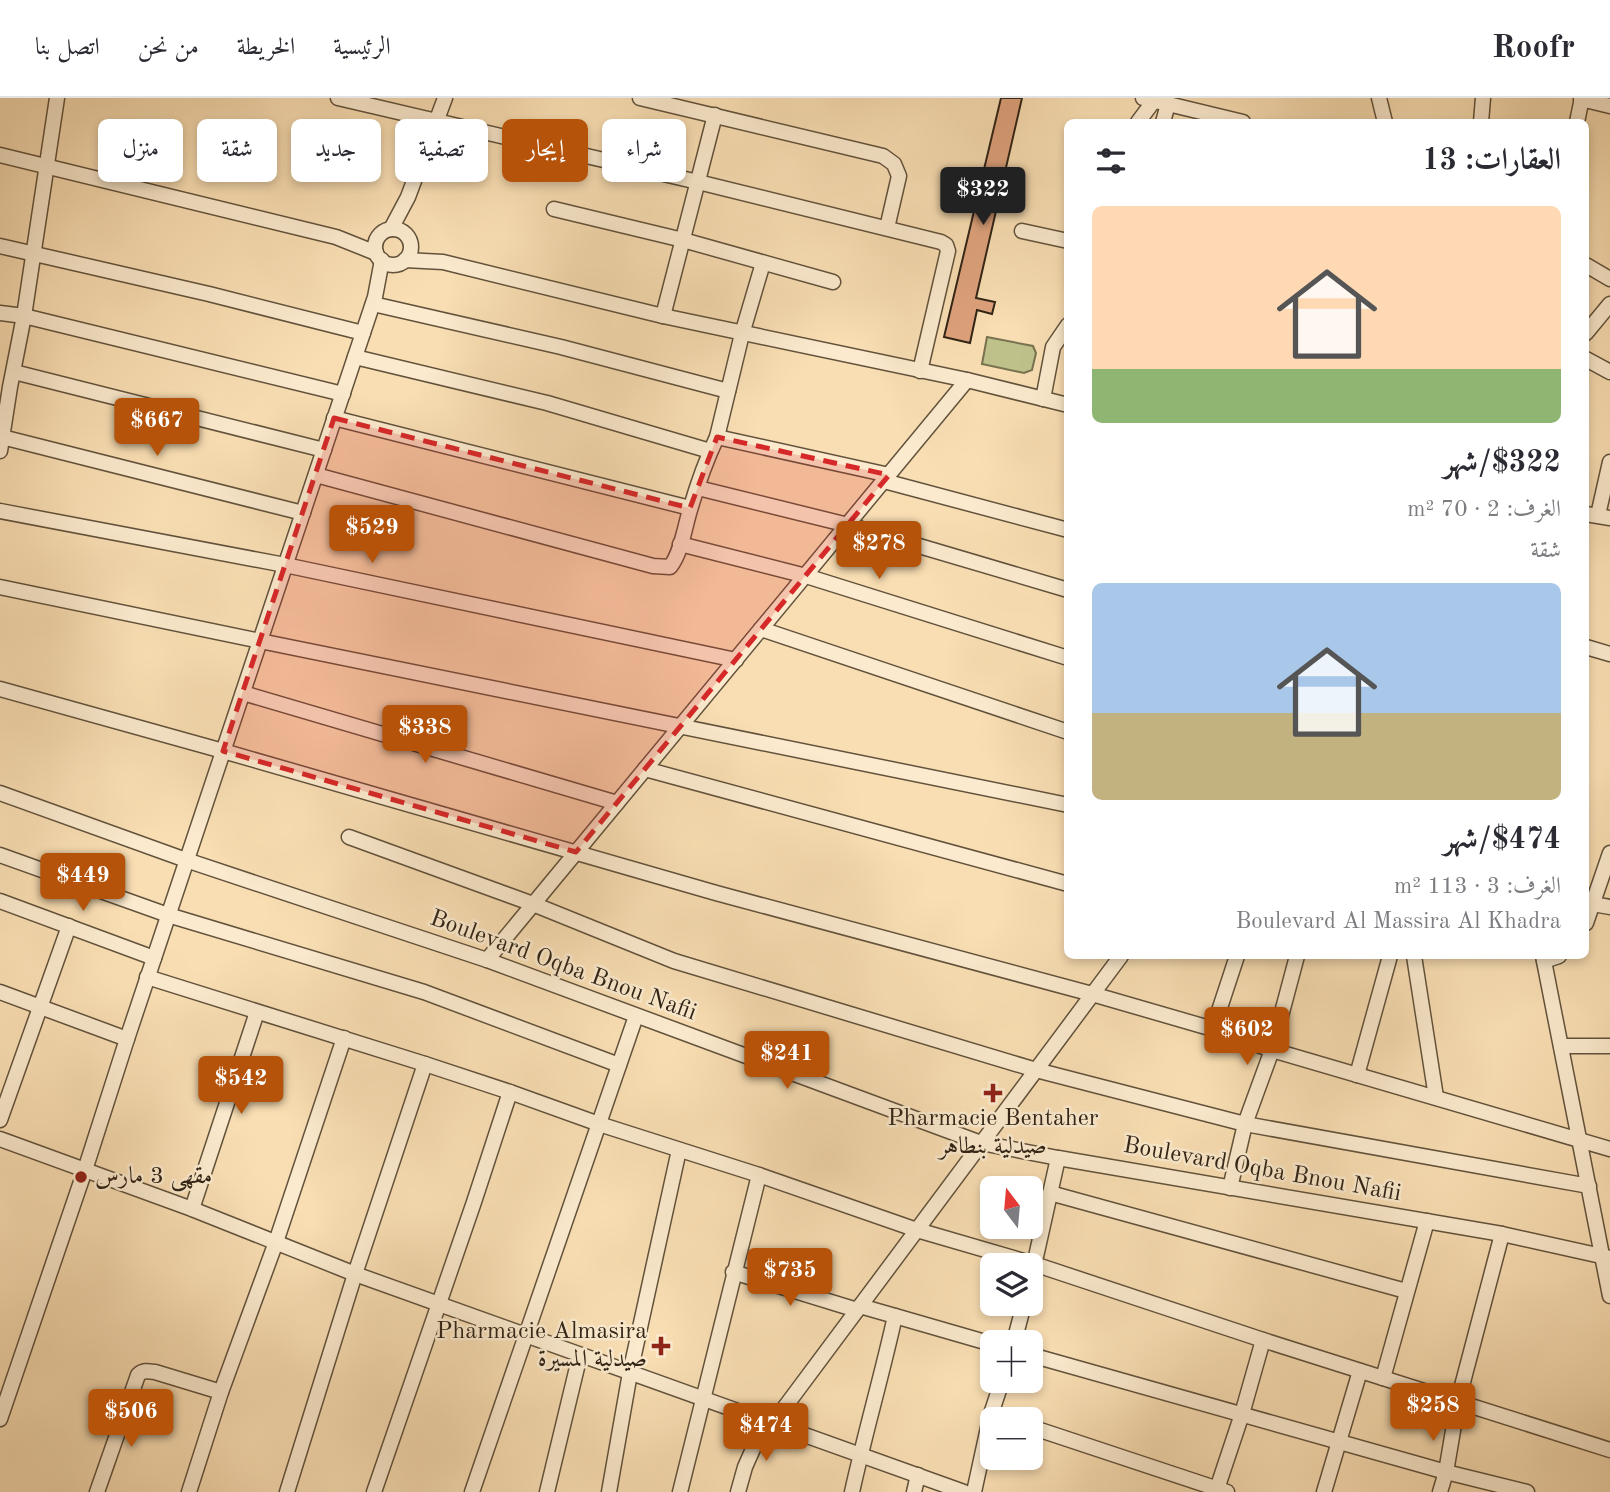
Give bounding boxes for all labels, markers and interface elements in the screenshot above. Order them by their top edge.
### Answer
text: Roofr [1492,32,1575,65]
text: اتصل بنا [35,36,100,60]
text: من نحن [138,36,199,60]
text: الخريطة [237,36,295,60]
text: الرئيسية [333,36,391,60]
chip: منزل [98,119,183,182]
chip: شقة [197,119,277,182]
chip: جديد [291,119,381,182]
chip: تصفية [395,119,488,182]
chip: إيجار [502,119,588,182]
chip: شراء [602,119,686,182]
icon: filters [1092,142,1130,180]
text: العقارات: 13 [1422,146,1561,176]
pin: $322 [942,167,1024,227]
text: $322 [956,178,1010,201]
icon: home [1264,251,1390,377]
pin: $667 [116,398,198,458]
text: $667 [130,409,184,432]
text: $322/شهر [1443,448,1561,478]
text: الغرف: 2 · 70 m² [1407,498,1561,521]
pin: $529 [331,505,413,565]
text: $529 [345,516,399,539]
pin: $278 [838,522,920,581]
text: $278 [852,532,906,555]
text: شقة [1531,539,1561,562]
icon: home [1264,629,1390,755]
pin: $338 [384,706,466,765]
text: $338 [398,716,452,739]
text: $474/شهر [1443,825,1561,855]
pin: $449 [42,854,124,913]
text: $449 [56,864,110,887]
text: الغرف: 3 · 113 m² [1394,875,1561,898]
street label: Boulevard Oqba Bnou Nafii [426,907,700,1025]
text: Boulevard Al Massira Al Khadra [1235,910,1561,933]
pin: $602 [1206,1007,1288,1067]
text: $602 [1220,1018,1274,1041]
pin: $241 [746,1032,828,1091]
text: $241 [760,1042,814,1065]
pin: $542 [200,1056,282,1116]
text: $542 [214,1067,268,1090]
marker: Pharmacie Bentaher صيدلية بنطاهر [985,1085,1001,1101]
place label: Pharmacie Bentaher صيدلية بنطاهر [887,1107,1099,1160]
street label: Boulevard Oqba Bnou Nafii [1121,1134,1403,1206]
place label: مقهى 3 مارس [95,1165,212,1192]
marker: مقهى 3 مارس [73,1169,89,1185]
north arrow [980,1176,1043,1239]
map controls [980,1176,1043,1470]
pin: $735 [749,1248,831,1308]
button: layers [980,1253,1043,1316]
text: $735 [763,1259,817,1282]
place label: Pharmacie Almasira صيدلية المسيرة [436,1320,647,1372]
button: + [980,1330,1043,1393]
marker: Pharmacie Almasira صيدلية المسيرة [653,1338,669,1354]
pin: $258 [1392,1384,1474,1443]
pin: $506 [90,1390,172,1449]
text: $258 [1406,1394,1460,1417]
text: $506 [104,1400,158,1423]
pin: $474 [725,1404,807,1463]
button: − [980,1407,1043,1470]
text: $474 [739,1414,793,1437]

